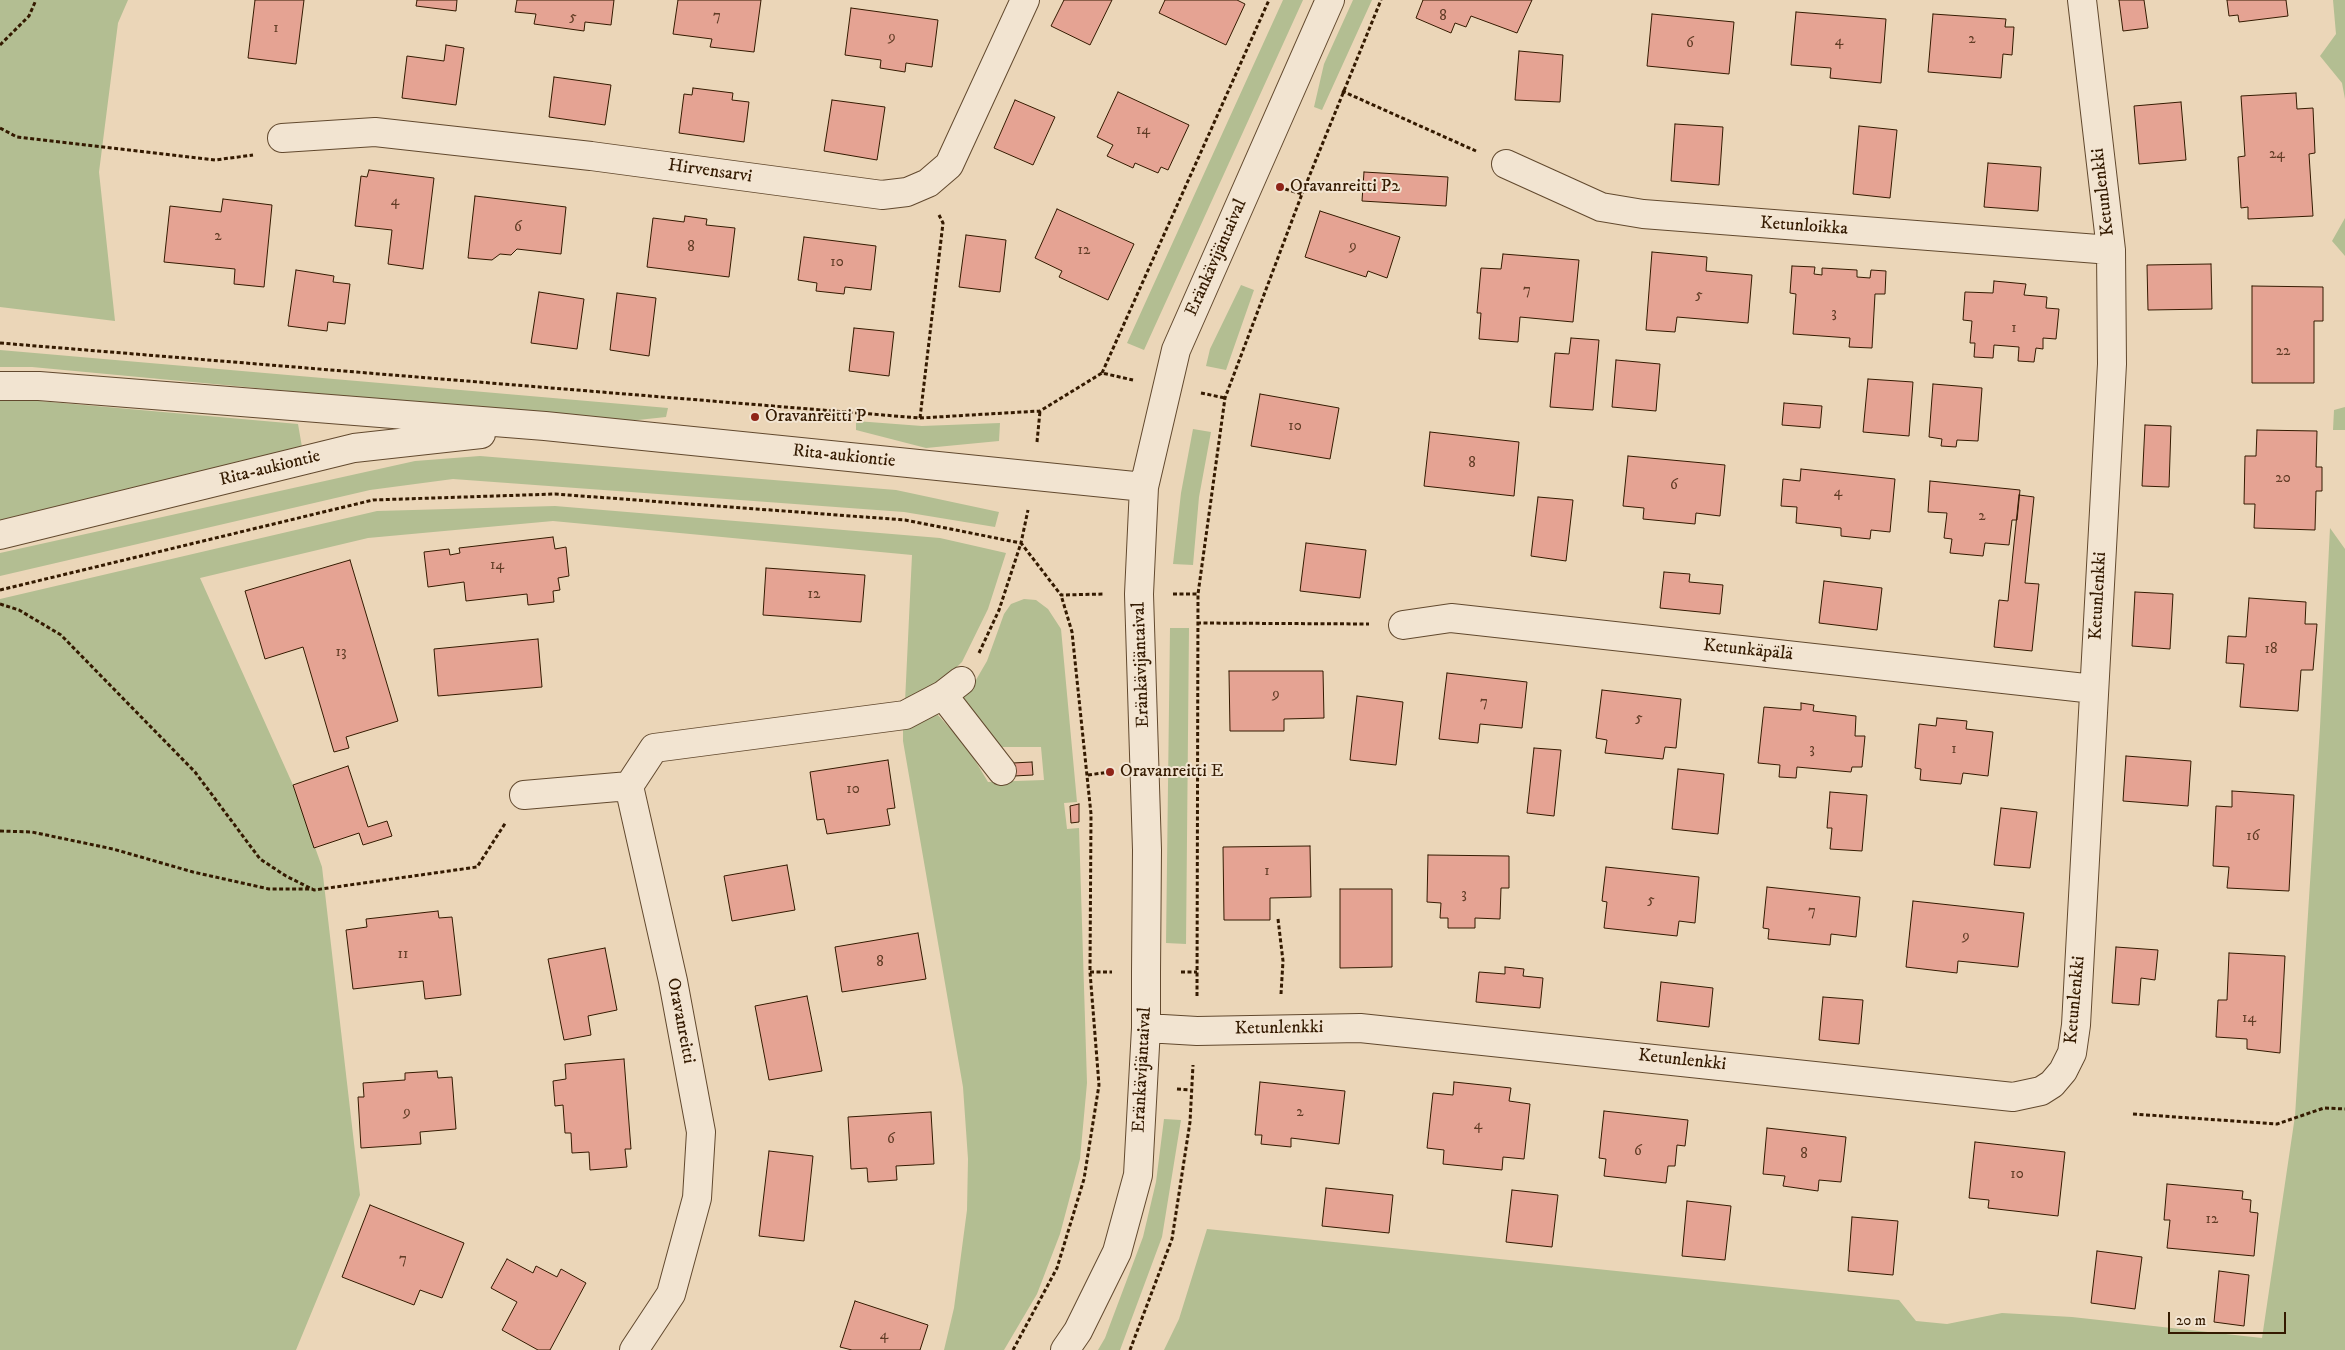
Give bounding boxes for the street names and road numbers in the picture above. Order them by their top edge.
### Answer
street label: Ketunlenkki [2088,147,2120,237]
street label: Hirvensarvi [667,155,753,189]
street label: Eränkävijäntaival [1182,196,1252,320]
street label: Ketunloikka [1759,213,1849,241]
street label: Rita-aukiontie [792,441,896,473]
street label: Rita-aukiontie [217,446,323,492]
street label: Ketunlenkki [2086,551,2112,641]
street label: Eränkävijäntaival [1129,602,1155,728]
street label: Ketunkäpälä [1702,636,1794,666]
street label: Ketunlenkki [2061,955,2091,1045]
street label: Oravanreitti [661,976,699,1066]
street label: Eränkävijäntaival [1129,1007,1157,1133]
street label: Ketunlenkki [1235,1017,1323,1041]
street label: Ketunlenkki [1637,1046,1727,1076]

